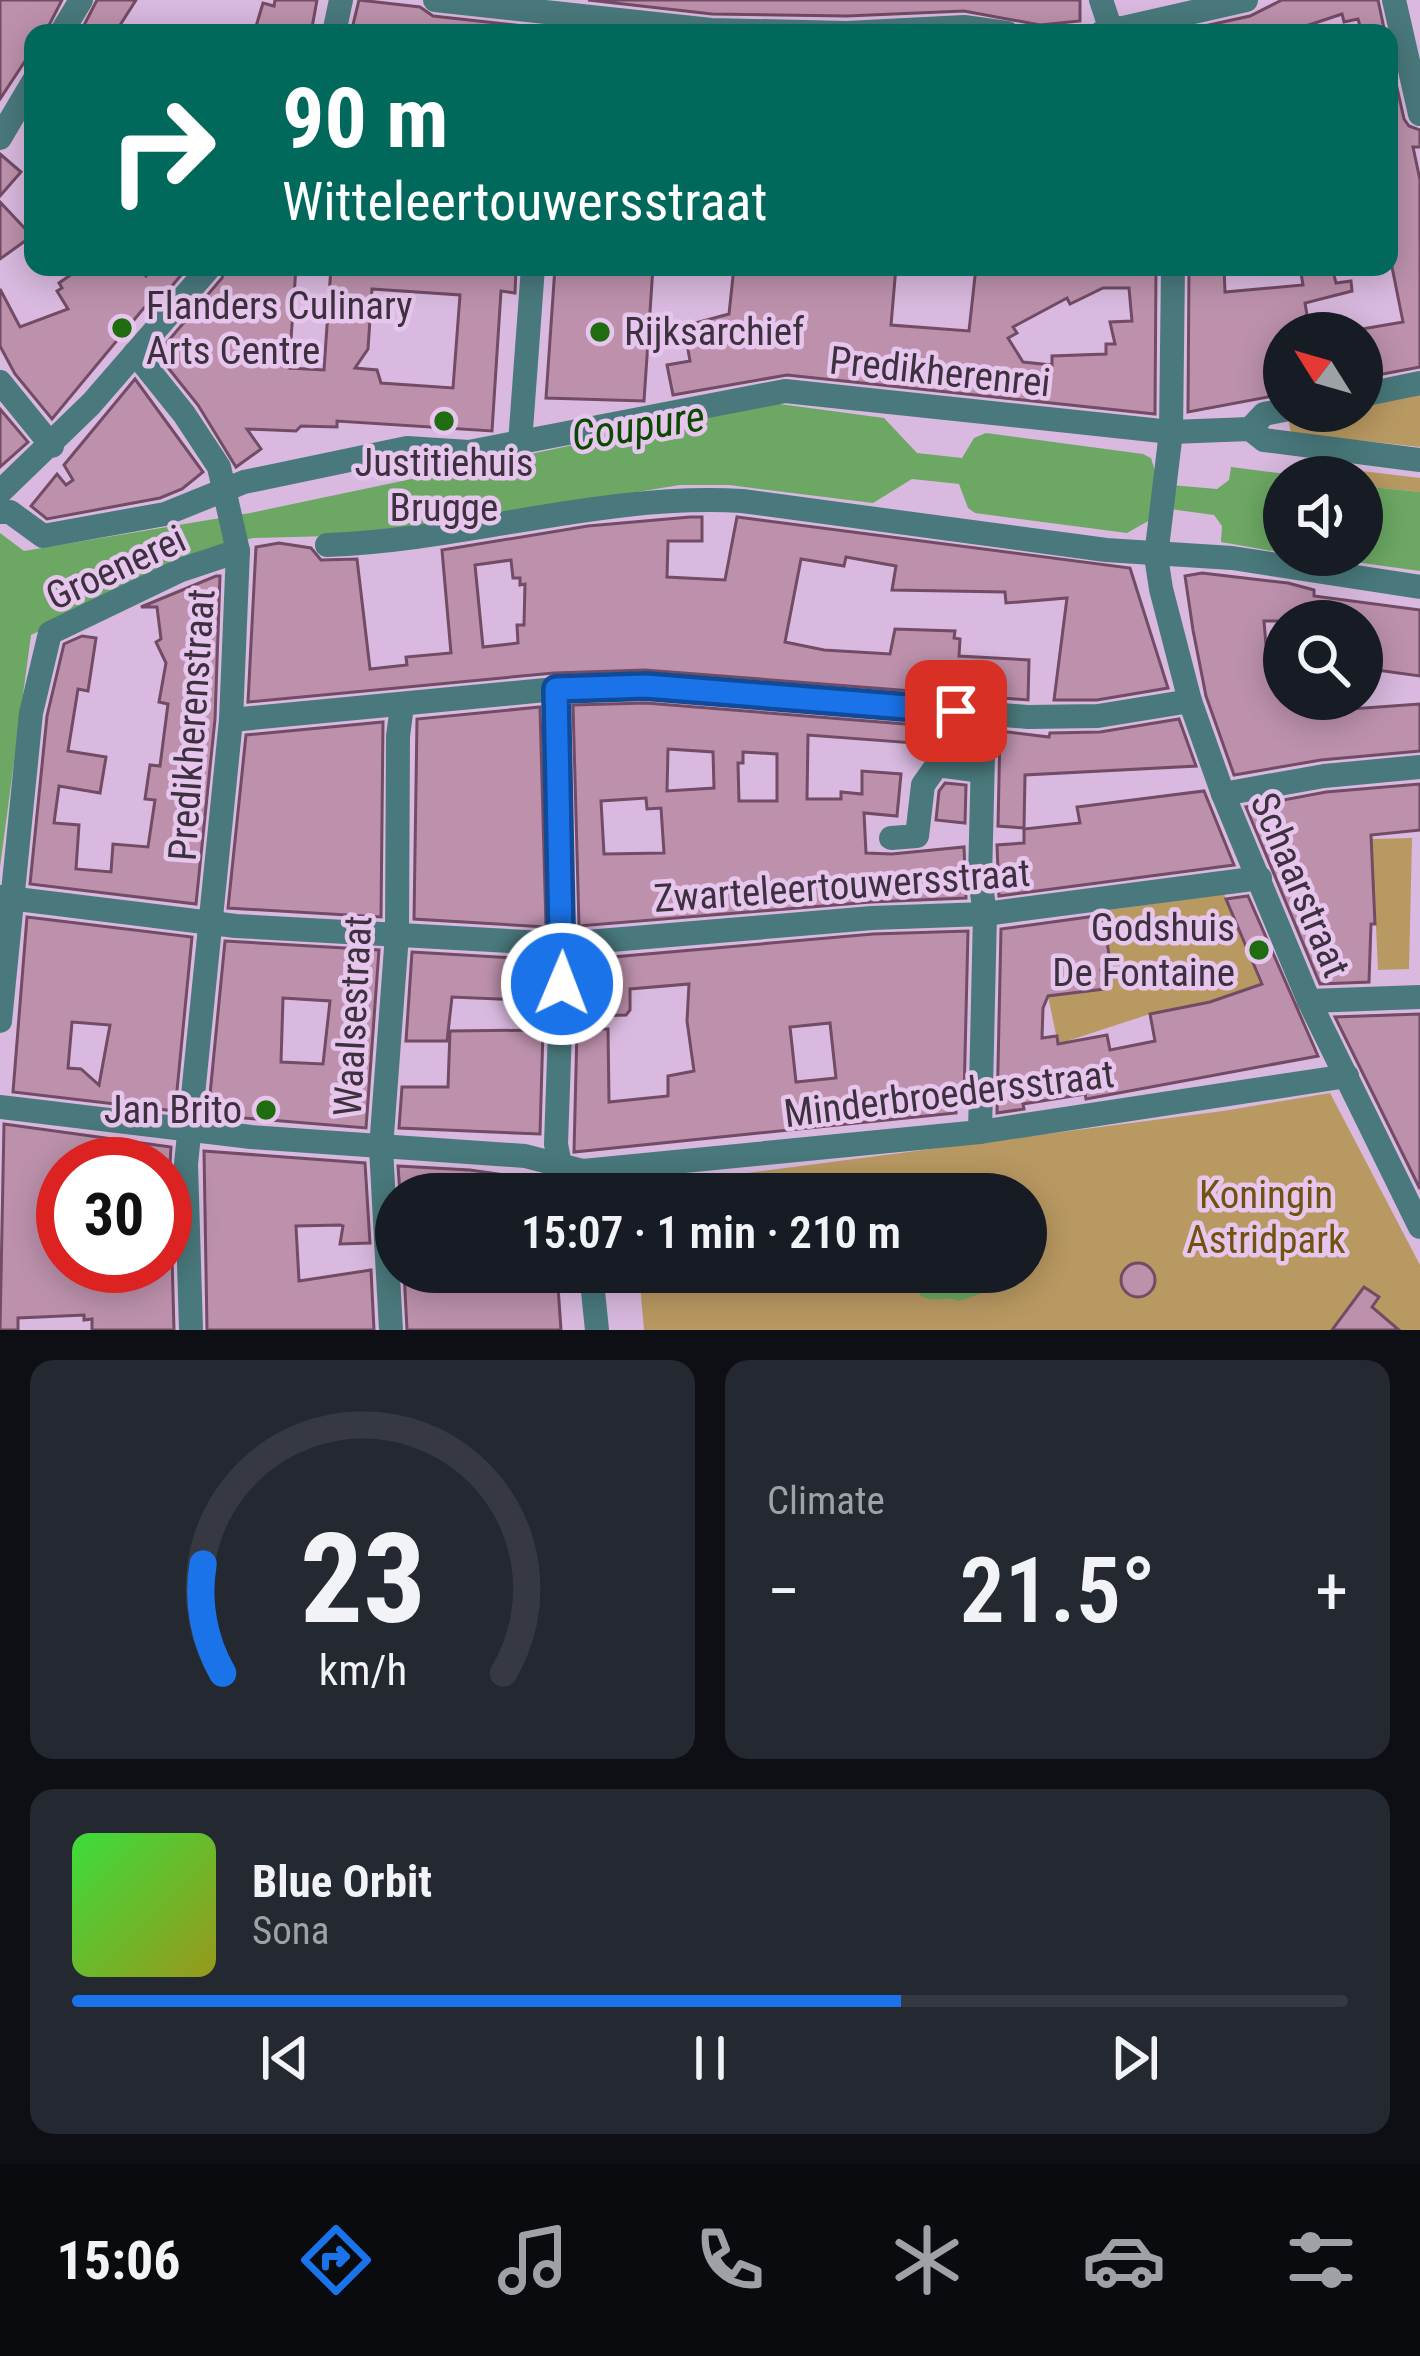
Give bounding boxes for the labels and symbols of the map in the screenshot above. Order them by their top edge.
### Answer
place label: Flanders Culinary Arts Centre [146,283,412,374]
place label: Rijksarchief [624,309,804,355]
north arrow [1263,312,1383,432]
marker: Flanders Culinary Arts Centre [109,315,135,341]
marker: Rijksarchief [587,319,613,345]
street label: Predikherenrei [827,338,1053,406]
water label: Coupure [568,391,708,461]
marker: Justitiehuis Brugge [431,408,457,434]
place label: Justitiehuis Brugge [354,440,534,531]
street label: Groenerei [39,516,193,620]
street label: Predikherenstraat [160,588,224,862]
pin [905,660,1007,762]
street label: Schaarstraat [1241,786,1359,984]
street label: Zwarteleertouwersstraat [652,850,1032,922]
place label: Godshuis De Fontaine [1052,905,1235,996]
street label: Waalsestraat [325,915,381,1117]
position arrow [499,921,625,1047]
marker: Godshuis De Fontaine [1246,937,1272,963]
street label: Minderbroedersstraat [781,1051,1117,1137]
place label: Jan Brito [104,1087,242,1133]
marker: Jan Brito [253,1097,279,1123]
speed limit sign: 30 [36,1137,192,1293]
park label: Koningin Astridpark [1186,1172,1346,1263]

